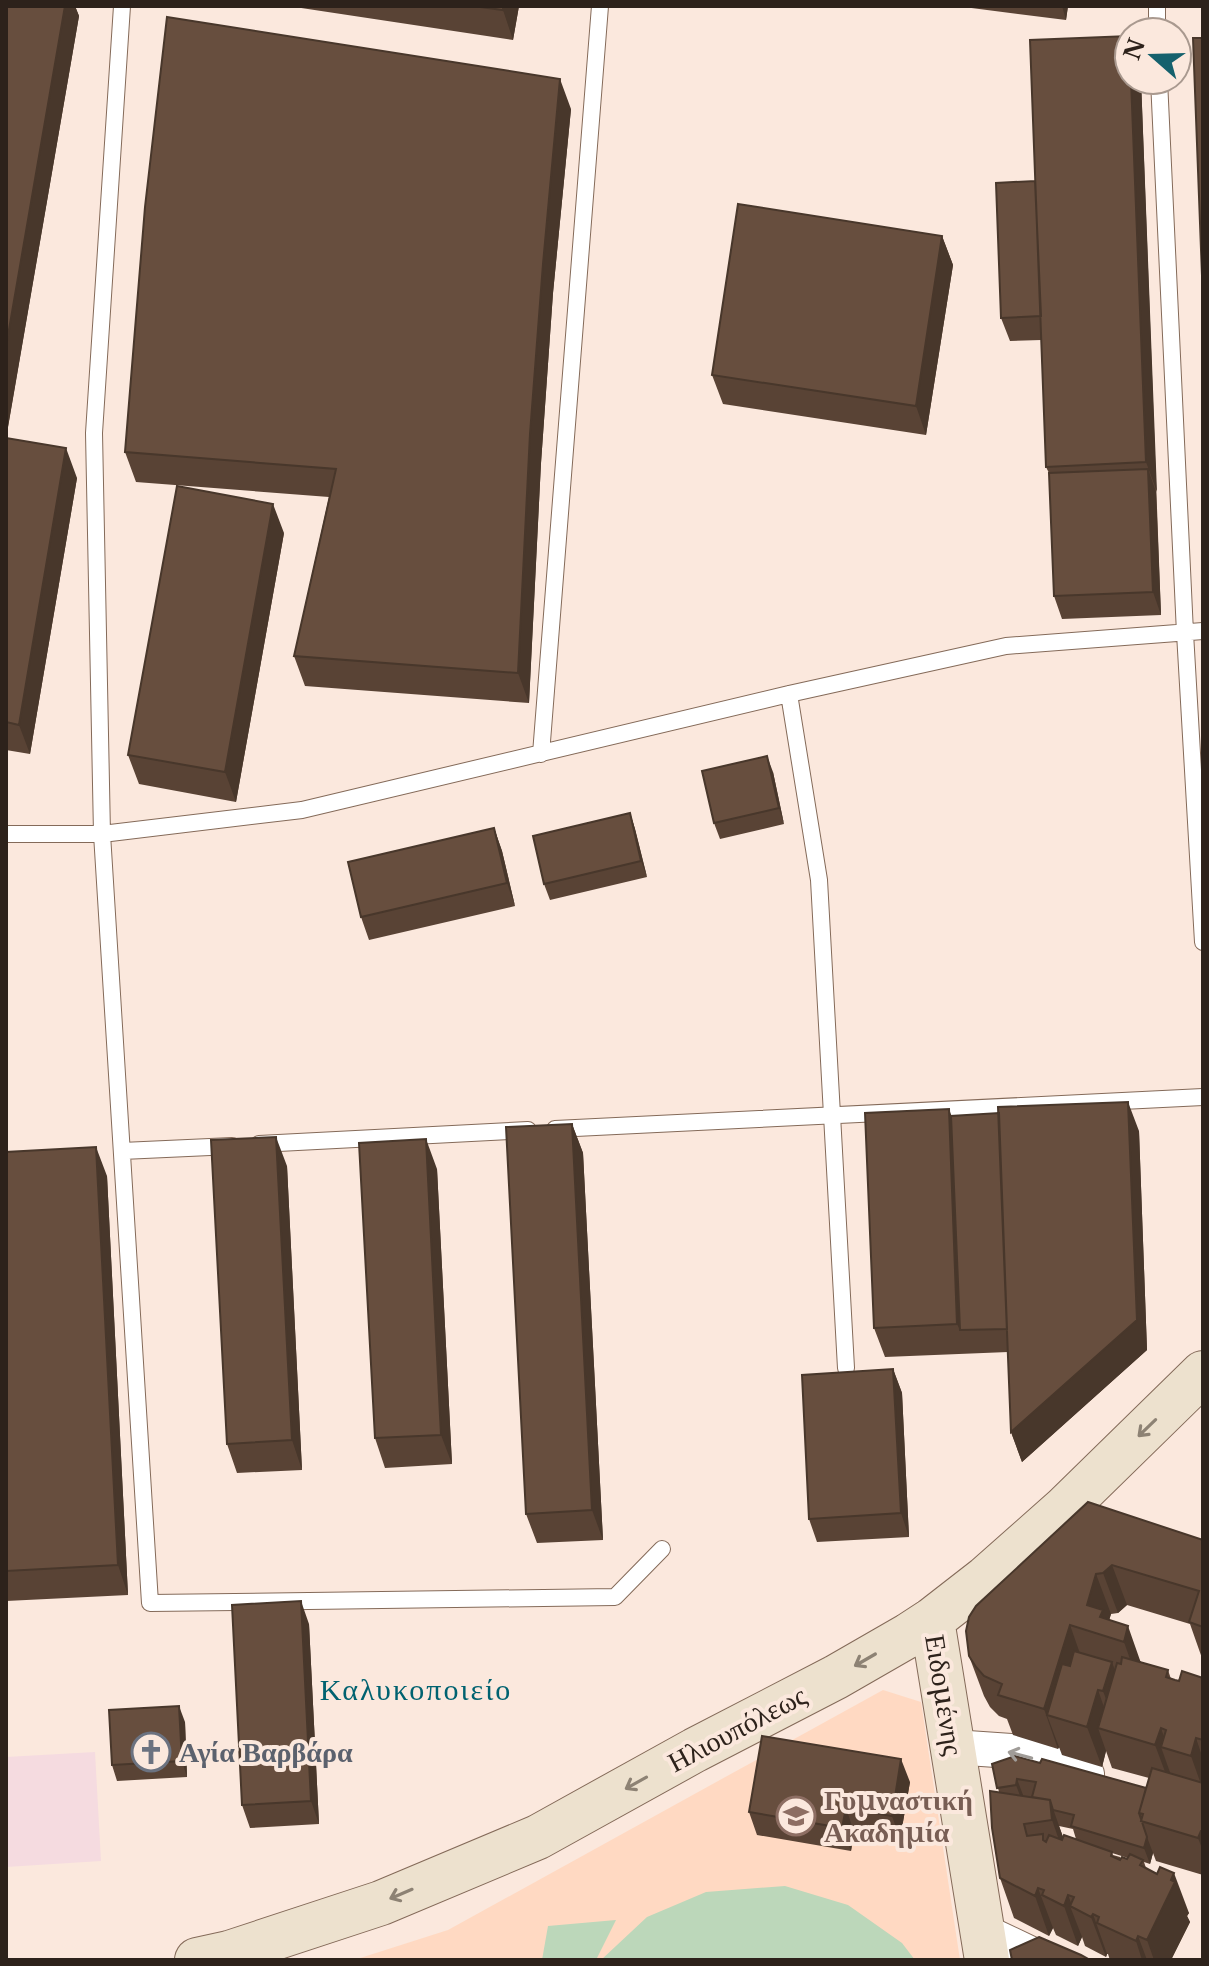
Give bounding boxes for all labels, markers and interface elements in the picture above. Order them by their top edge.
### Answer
north arrow [1113,16,1193,96]
text: N [1118,35,1151,64]
one-way arrow [1138,1418,1157,1437]
street label: Ειδομένης [917,1632,971,1758]
one-way arrow [854,1652,877,1668]
district label: Καλυκοποιείο [320,1671,512,1708]
street label: Ηλιουπόλεως [662,1678,812,1780]
church icon: Αγία Βαρβάρα [130,1731,172,1773]
place label: Αγία Βαρβάρα [179,1735,353,1770]
one-way arrow [1007,1746,1033,1761]
one-way arrow [625,1775,648,1791]
place label: Γυμναστική Ακαδημία [824,1783,973,1850]
school or university icon: Γυμναστική Ακαδημία [775,1795,817,1837]
one-way arrow [389,1888,414,1903]

